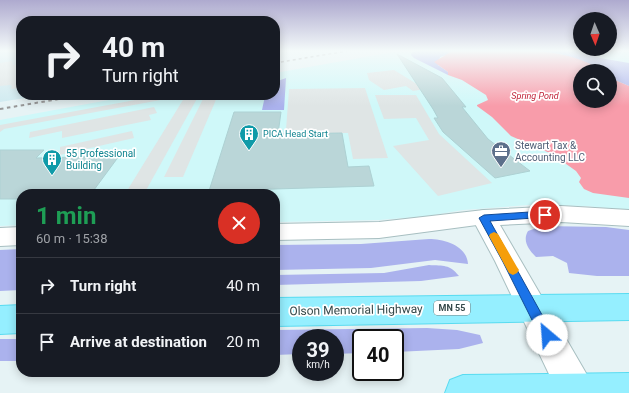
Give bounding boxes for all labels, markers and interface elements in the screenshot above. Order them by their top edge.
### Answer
north arrow [573,12,617,56]
map controls [573,12,617,108]
text: 40 m [102,31,165,64]
icon: right [36,32,88,84]
button: search [573,64,617,108]
text: Turn right [102,65,179,86]
water label: Spring Pond [511,91,560,101]
building icon: PICA Head Start [238,123,260,151]
place label: PICA Head Start [263,129,328,139]
office icon: Stewart Tax & Accounting LLC [490,140,512,168]
place label: Stewart Tax & Accounting LLC [515,140,586,163]
building icon: 55 Professional Building [41,148,63,176]
place label: 55 Professional Building [66,148,136,171]
pin [528,198,562,232]
text: 1 min [36,202,96,230]
button: close [218,202,260,244]
icon: arrive [534,204,556,226]
text: 60 m · 15:38 [36,231,107,246]
icon: right [36,275,58,297]
text: Turn right [70,277,136,295]
text: 40 m [226,277,260,295]
road number: MN 55 [434,301,470,315]
street label: Olson Memorial Highway [289,302,423,318]
position arrow [526,314,568,356]
speed limit sign: 40 [352,329,404,381]
icon: arrive [36,331,58,353]
text: Arrive at destination [70,333,207,351]
text: 20 m [226,333,260,351]
text: 39 [307,338,329,362]
text: km/h [306,359,330,370]

